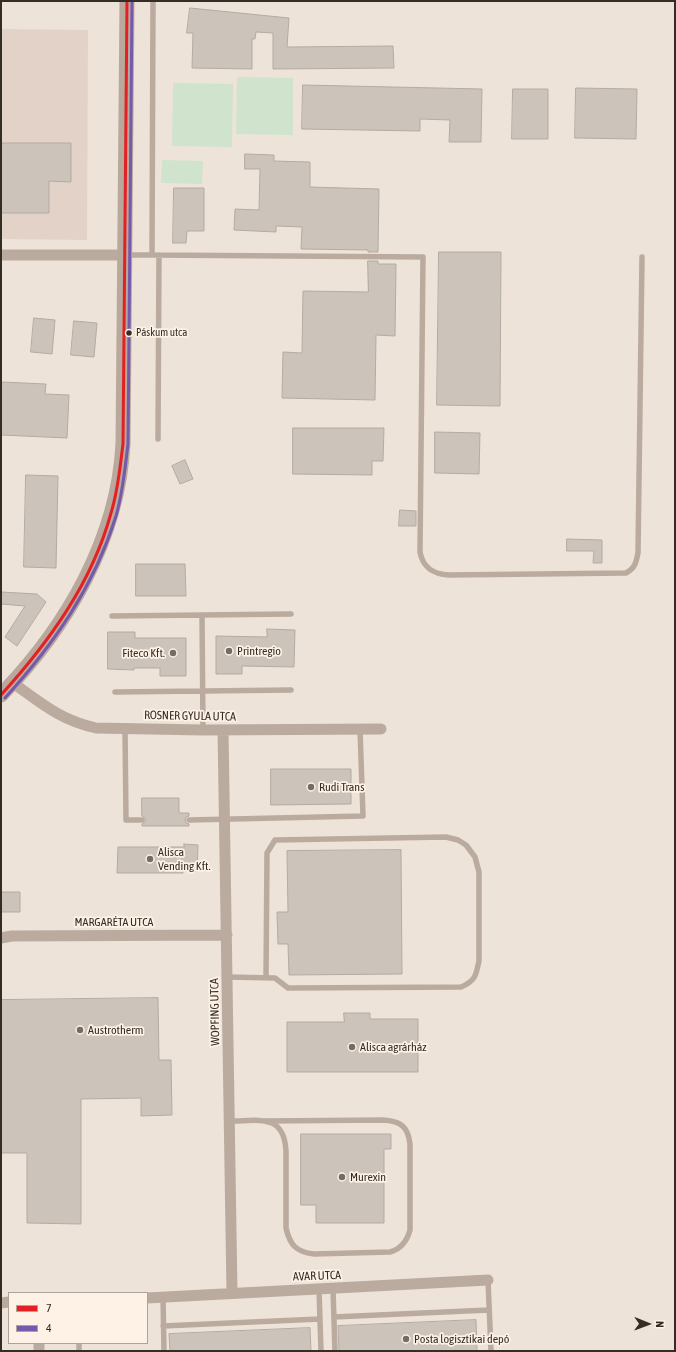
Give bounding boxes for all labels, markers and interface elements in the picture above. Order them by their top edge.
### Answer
place label: Páskum utca [136,326,187,340]
marker: Páskum utca [124,328,134,338]
place label: Printregio [237,644,281,658]
place label: Fiteco Kft. [122,646,165,660]
marker: Printregio [224,646,234,656]
marker: Fiteco Kft. [168,648,178,658]
street label: ROSNER GYULA UTCA [144,708,236,724]
place label: Rudi Trans [319,780,364,794]
marker: Rudi Trans [306,782,316,792]
place label: Alisca Vending Kft. [158,845,211,873]
marker: Alisca Vending Kft. [145,854,155,864]
street label: MARGARÉTA UTCA [75,915,153,929]
street label: WOPFING UTCA [207,978,223,1046]
place label: Austrotherm [88,1023,143,1037]
marker: Austrotherm [75,1025,85,1035]
place label: Alisca agrárház [360,1040,427,1054]
marker: Alisca agrárház [347,1042,357,1052]
place label: Murexin [350,1170,386,1184]
marker: Murexin [337,1172,347,1182]
street label: AVAR UTCA [293,1268,341,1284]
legend [8,1292,148,1344]
text: 7 [46,1301,52,1315]
north arrow [628,1304,668,1344]
text: 4 [46,1321,52,1335]
text: N [654,1321,666,1328]
place label: Posta logisztikai depó [414,1332,509,1346]
marker: Posta logisztikai depó [401,1334,411,1344]

